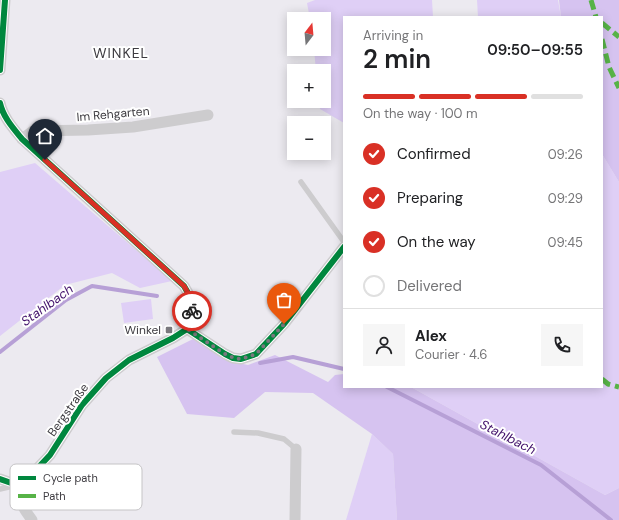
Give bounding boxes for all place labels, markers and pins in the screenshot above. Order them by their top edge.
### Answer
pin [28,119,62,160]
pin [267,283,301,324]
place label: Winkel [125,322,161,338]
marker: Winkel [164,325,174,335]

